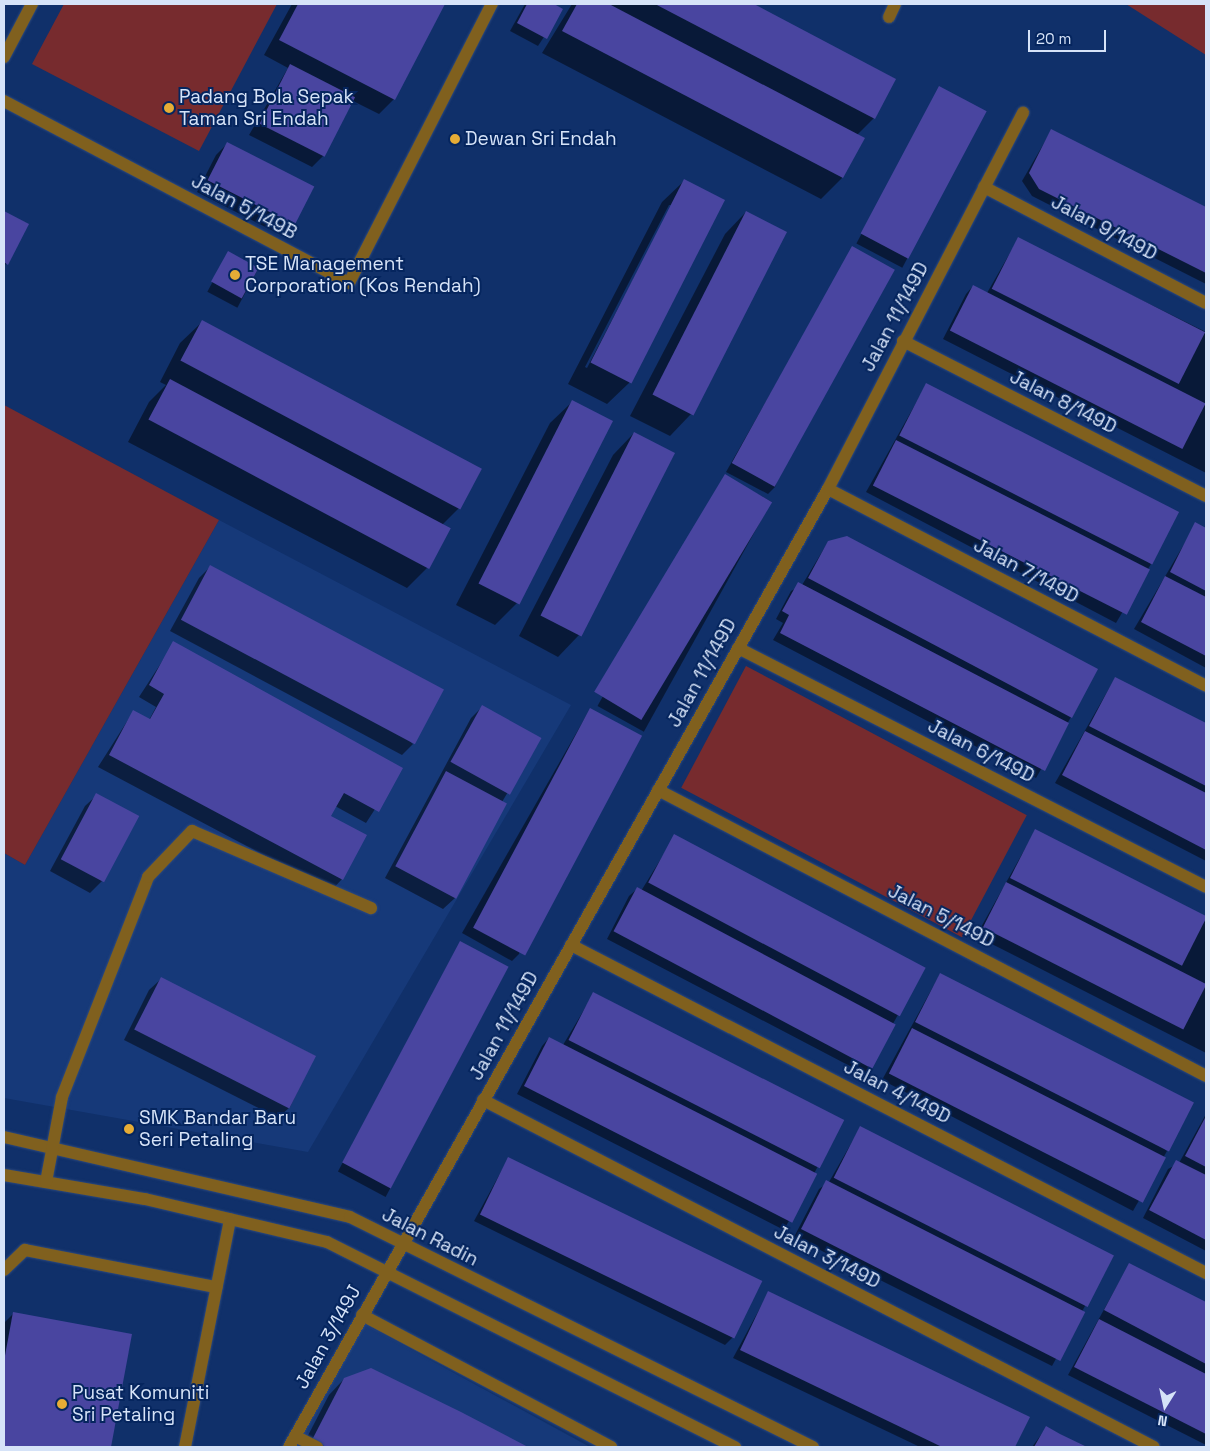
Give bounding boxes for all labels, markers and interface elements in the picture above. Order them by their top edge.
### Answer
scale bar [1030,20,1108,52]
text: 20 m [1036,29,1071,48]
place label: Padang Bola Sepak Taman Sri Endah [179,86,354,130]
marker: Padang Bola Sepak Taman Sri Endah [163,102,175,114]
place label: Dewan Sri Endah [465,128,617,150]
marker: Dewan Sri Endah [449,133,461,145]
street label: Jalan 5/149B [187,170,301,244]
street label: Jalan 9/149D [1047,191,1161,265]
place label: TSE Management Corporation (Kos Rendah) [245,253,481,297]
street label: Jalan 11/149D [857,258,933,376]
marker: TSE Management Corporation (Kos Rendah) [229,269,241,281]
street label: Jalan 8/149D [1006,365,1120,439]
street label: Jalan 7/149D [970,534,1082,608]
street label: Jalan 11/149D [663,615,741,731]
street label: Jalan 6/149D [924,714,1038,788]
street label: Jalan 5/149D [884,879,998,953]
street label: Jalan 11/149D [465,968,543,1084]
street label: Jalan 4/149D [840,1055,954,1129]
place label: SMK Bandar Baru Seri Petaling [139,1107,296,1151]
marker: SMK Bandar Baru Seri Petaling [123,1123,135,1135]
street label: Jalan Radin [378,1203,482,1271]
street label: Jalan 3/149D [770,1220,884,1294]
street label: Jalan 3/149J [290,1281,366,1393]
north arrow [1140,1381,1190,1431]
place label: Pusat Komuniti Sri Petaling [72,1382,209,1426]
marker: Pusat Komuniti Sri Petaling [56,1398,68,1410]
text: N [1156,1411,1169,1430]

